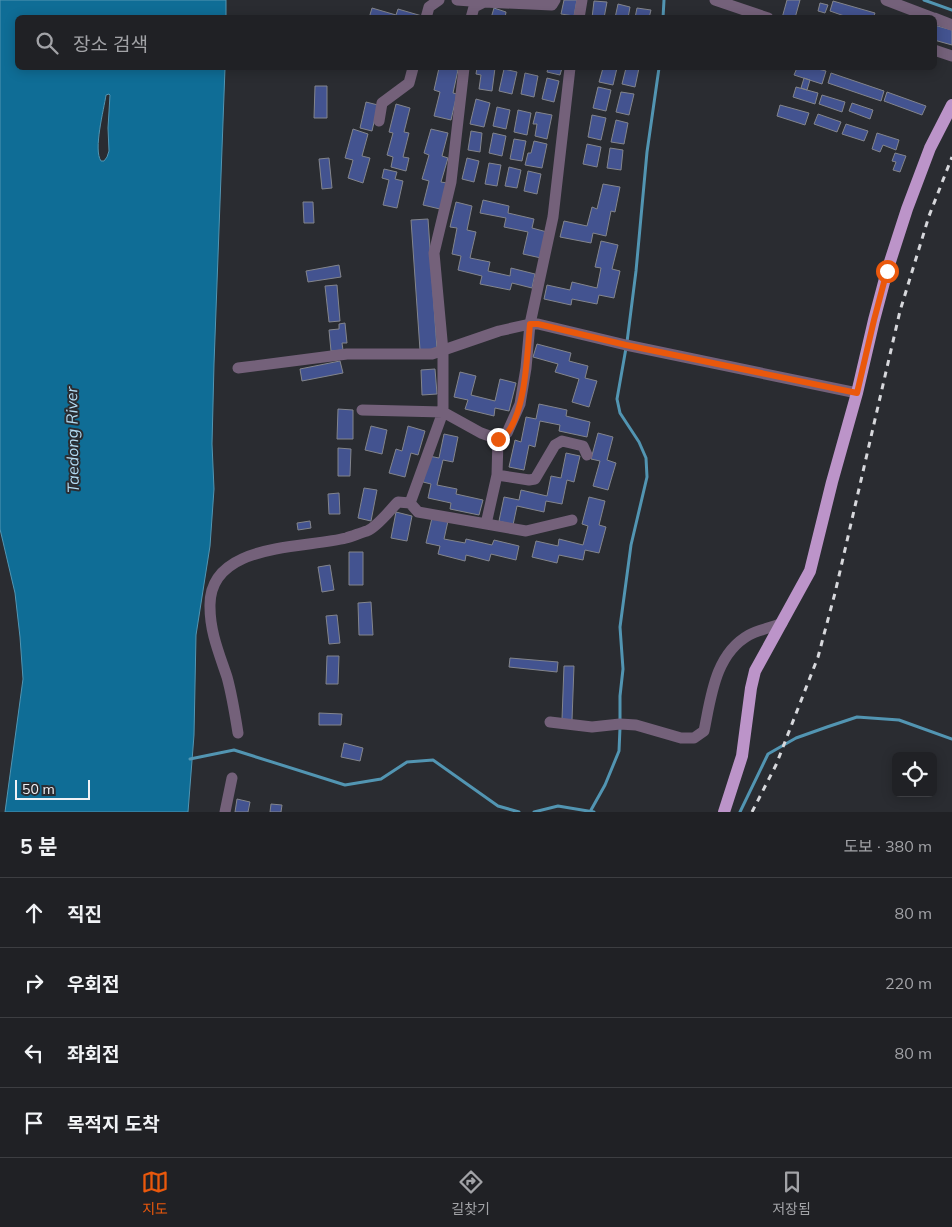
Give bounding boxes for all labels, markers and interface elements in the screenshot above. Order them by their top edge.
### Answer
search box [15,15,937,70]
icon: search [33,29,61,57]
text: 장소 검색 [73,32,148,56]
route start [876,260,899,283]
water label: Taedong River [61,385,83,493]
route end [487,428,510,451]
map controls [892,752,937,797]
button: locate [892,752,937,797]
scale bar [15,777,90,800]
text: 50 m [22,780,55,798]
text: 5 분 [20,833,58,859]
text: 도보 · 380 m [843,836,932,856]
icon: ahead [20,899,48,927]
text: 직진 [67,902,102,926]
text: 80 m [895,903,932,923]
icon: right [20,969,48,997]
text: 우회전 [67,972,119,996]
text: 220 m [885,973,932,993]
icon: left [20,1039,48,1067]
text: 좌회전 [67,1042,119,1066]
text: 80 m [895,1043,932,1063]
icon: arrive [20,1109,48,1137]
text: 목적지 도착 [67,1112,160,1136]
tab: 지도 [141,1168,169,1218]
tab: 길찾기 [451,1168,490,1218]
tab: 저장됨 [772,1168,811,1218]

